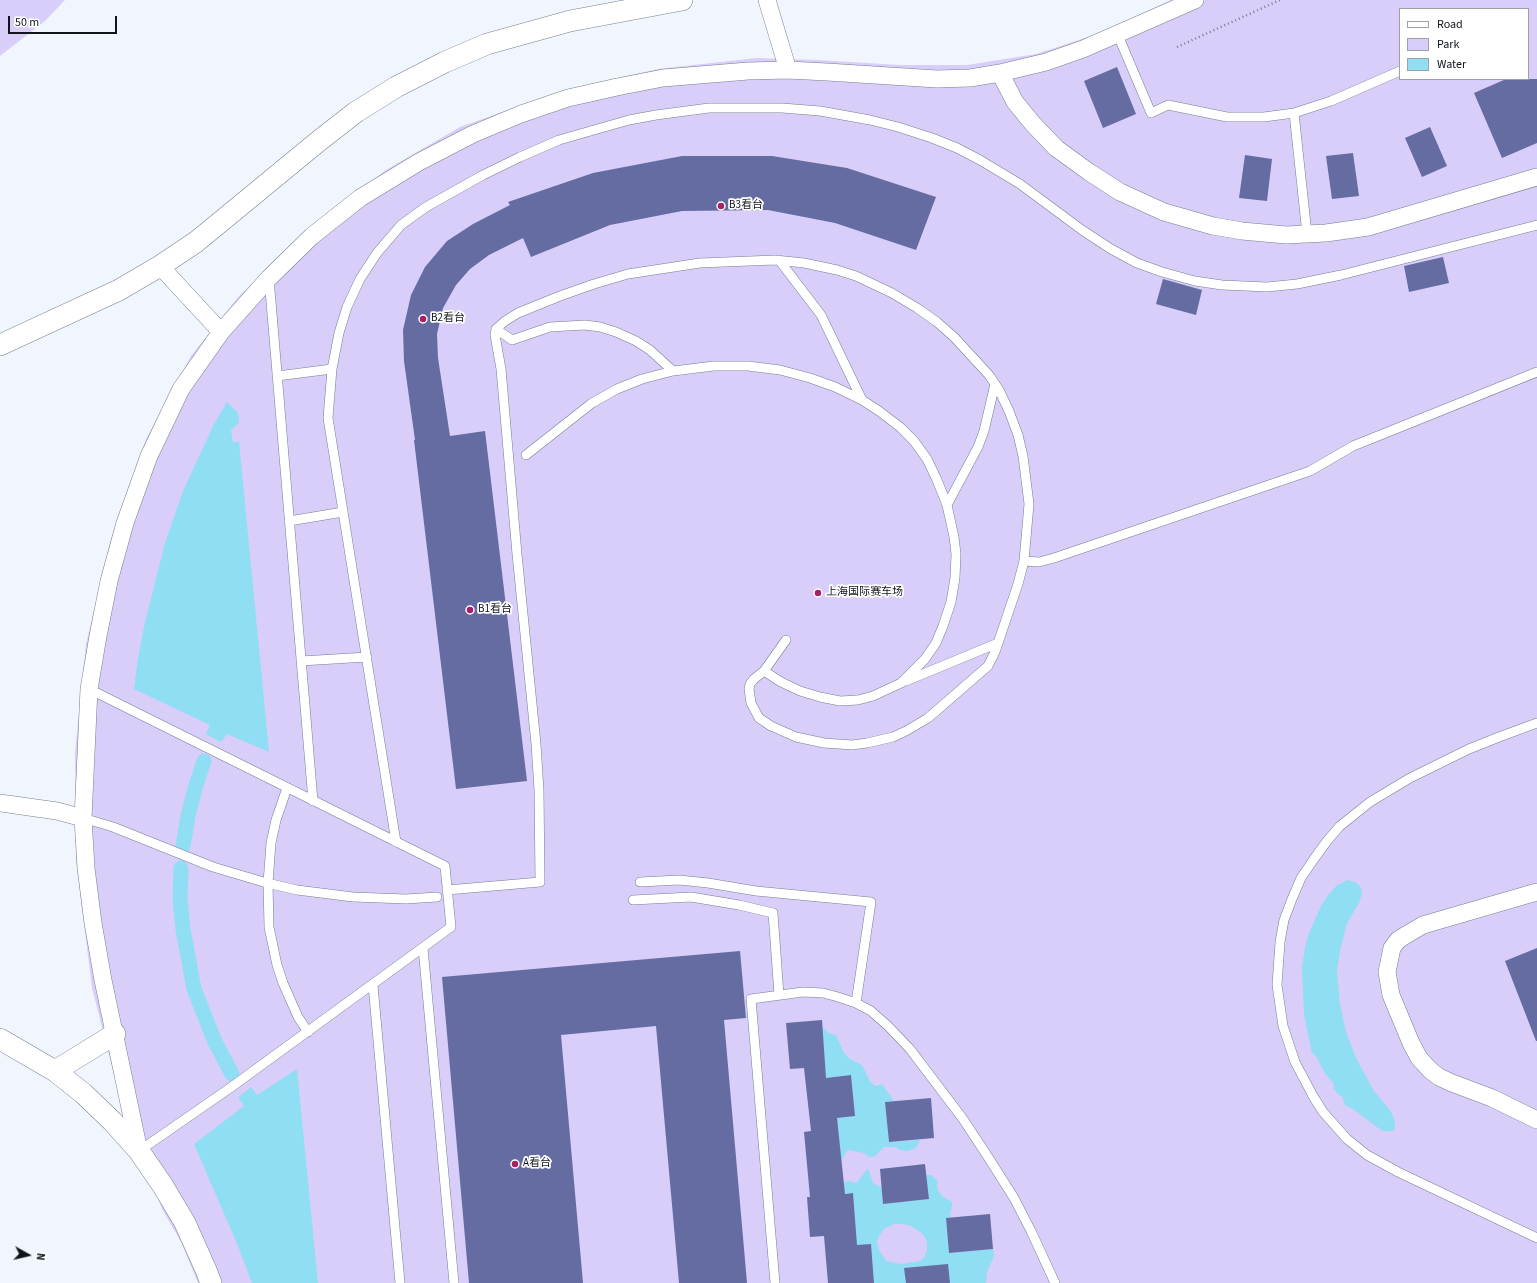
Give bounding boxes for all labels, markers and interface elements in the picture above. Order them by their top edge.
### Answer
scale bar [10,8,119,34]
legend [1399,8,1529,80]
text: 50 m [15,14,39,31]
text: Road [1437,16,1463,33]
text: Park [1437,36,1459,53]
text: Water [1437,56,1466,73]
place label: B3看台 [729,199,763,213]
marker: B3看台 [716,201,726,211]
place label: B2看台 [431,312,465,326]
marker: B2看台 [418,314,428,324]
place label: 上海国际赛车场 [826,586,903,600]
marker: 上海国际赛车场 [813,588,823,598]
place label: B1看台 [478,603,512,617]
marker: B1看台 [465,605,475,615]
place label: A看台 [523,1157,551,1171]
marker: A看台 [510,1159,520,1169]
north arrow [8,1235,48,1275]
text: N [32,1252,48,1261]

